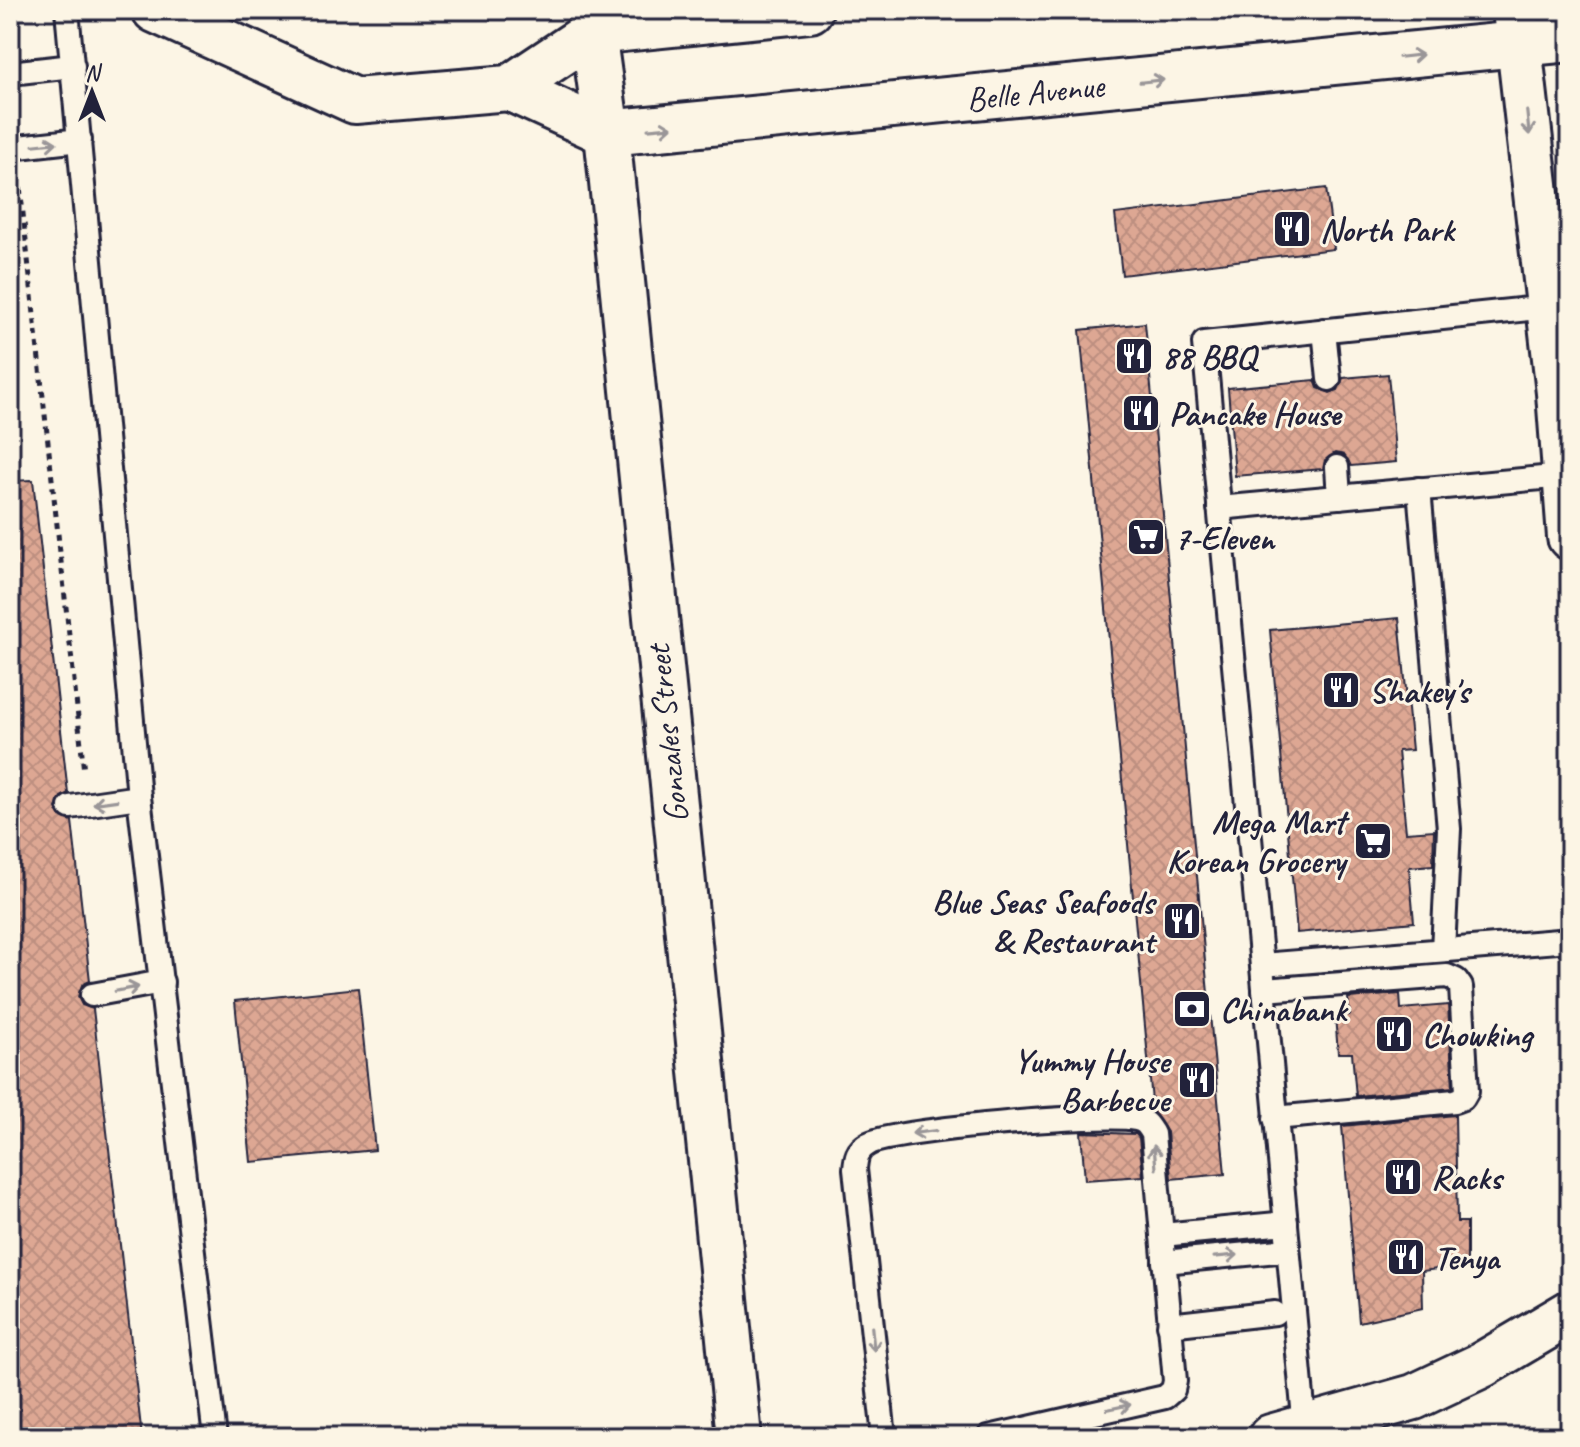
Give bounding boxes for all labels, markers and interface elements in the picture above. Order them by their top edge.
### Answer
one-way arrow [1397,48,1424,63]
north arrow [52,52,132,132]
text: N [85,59,102,87]
street label: Belle Avenue [964,63,1108,121]
one-way arrow [1138,73,1165,88]
one-way arrow [1521,109,1536,136]
one-way arrow [646,120,673,135]
one-way arrow [31,136,58,151]
restaurant icon: North Park [1271,208,1313,250]
place label: North Park [1320,208,1457,251]
restaurant icon: 88 BBQ [1113,335,1155,377]
place label: 88 BBQ [1162,335,1259,378]
restaurant icon: Pancake House [1120,392,1162,434]
place label: Pancake House [1169,392,1343,435]
supermarket icon: 7-Eleven [1125,516,1167,558]
place label: 7-Eleven [1174,516,1276,559]
street label: Gonzales Street [636,639,698,825]
restaurant icon: Shakey's [1320,669,1362,711]
place label: Shakey's [1369,669,1472,712]
one-way arrow [92,795,118,810]
place label: Mega Mart Korean Grocery [1167,800,1350,882]
supermarket icon: Mega Mart Korean Grocery [1352,820,1394,862]
place label: Blue Seas Seafoods & Restaurant [932,880,1158,962]
restaurant icon: Blue Seas Seafoods & Restaurant [1161,900,1203,942]
one-way arrow [114,980,139,995]
bank icon: Chinabank [1171,988,1213,1030]
place label: Chinabank [1220,988,1349,1031]
restaurant icon: Chowking [1373,1013,1415,1055]
place label: Chowking [1422,1013,1535,1056]
place label: Yummy House Barbecue [1014,1039,1173,1121]
restaurant icon: Yummy House Barbecue [1176,1059,1218,1101]
one-way arrow [911,1125,938,1140]
one-way arrow [1147,1144,1162,1171]
restaurant icon: Racks [1382,1156,1424,1198]
place label: Racks [1431,1156,1504,1199]
restaurant icon: Tenya [1385,1236,1427,1278]
place label: Tenya [1434,1236,1502,1279]
one-way arrow [1212,1248,1239,1263]
one-way arrow [866,1325,881,1352]
one-way arrow [1106,1399,1131,1414]

